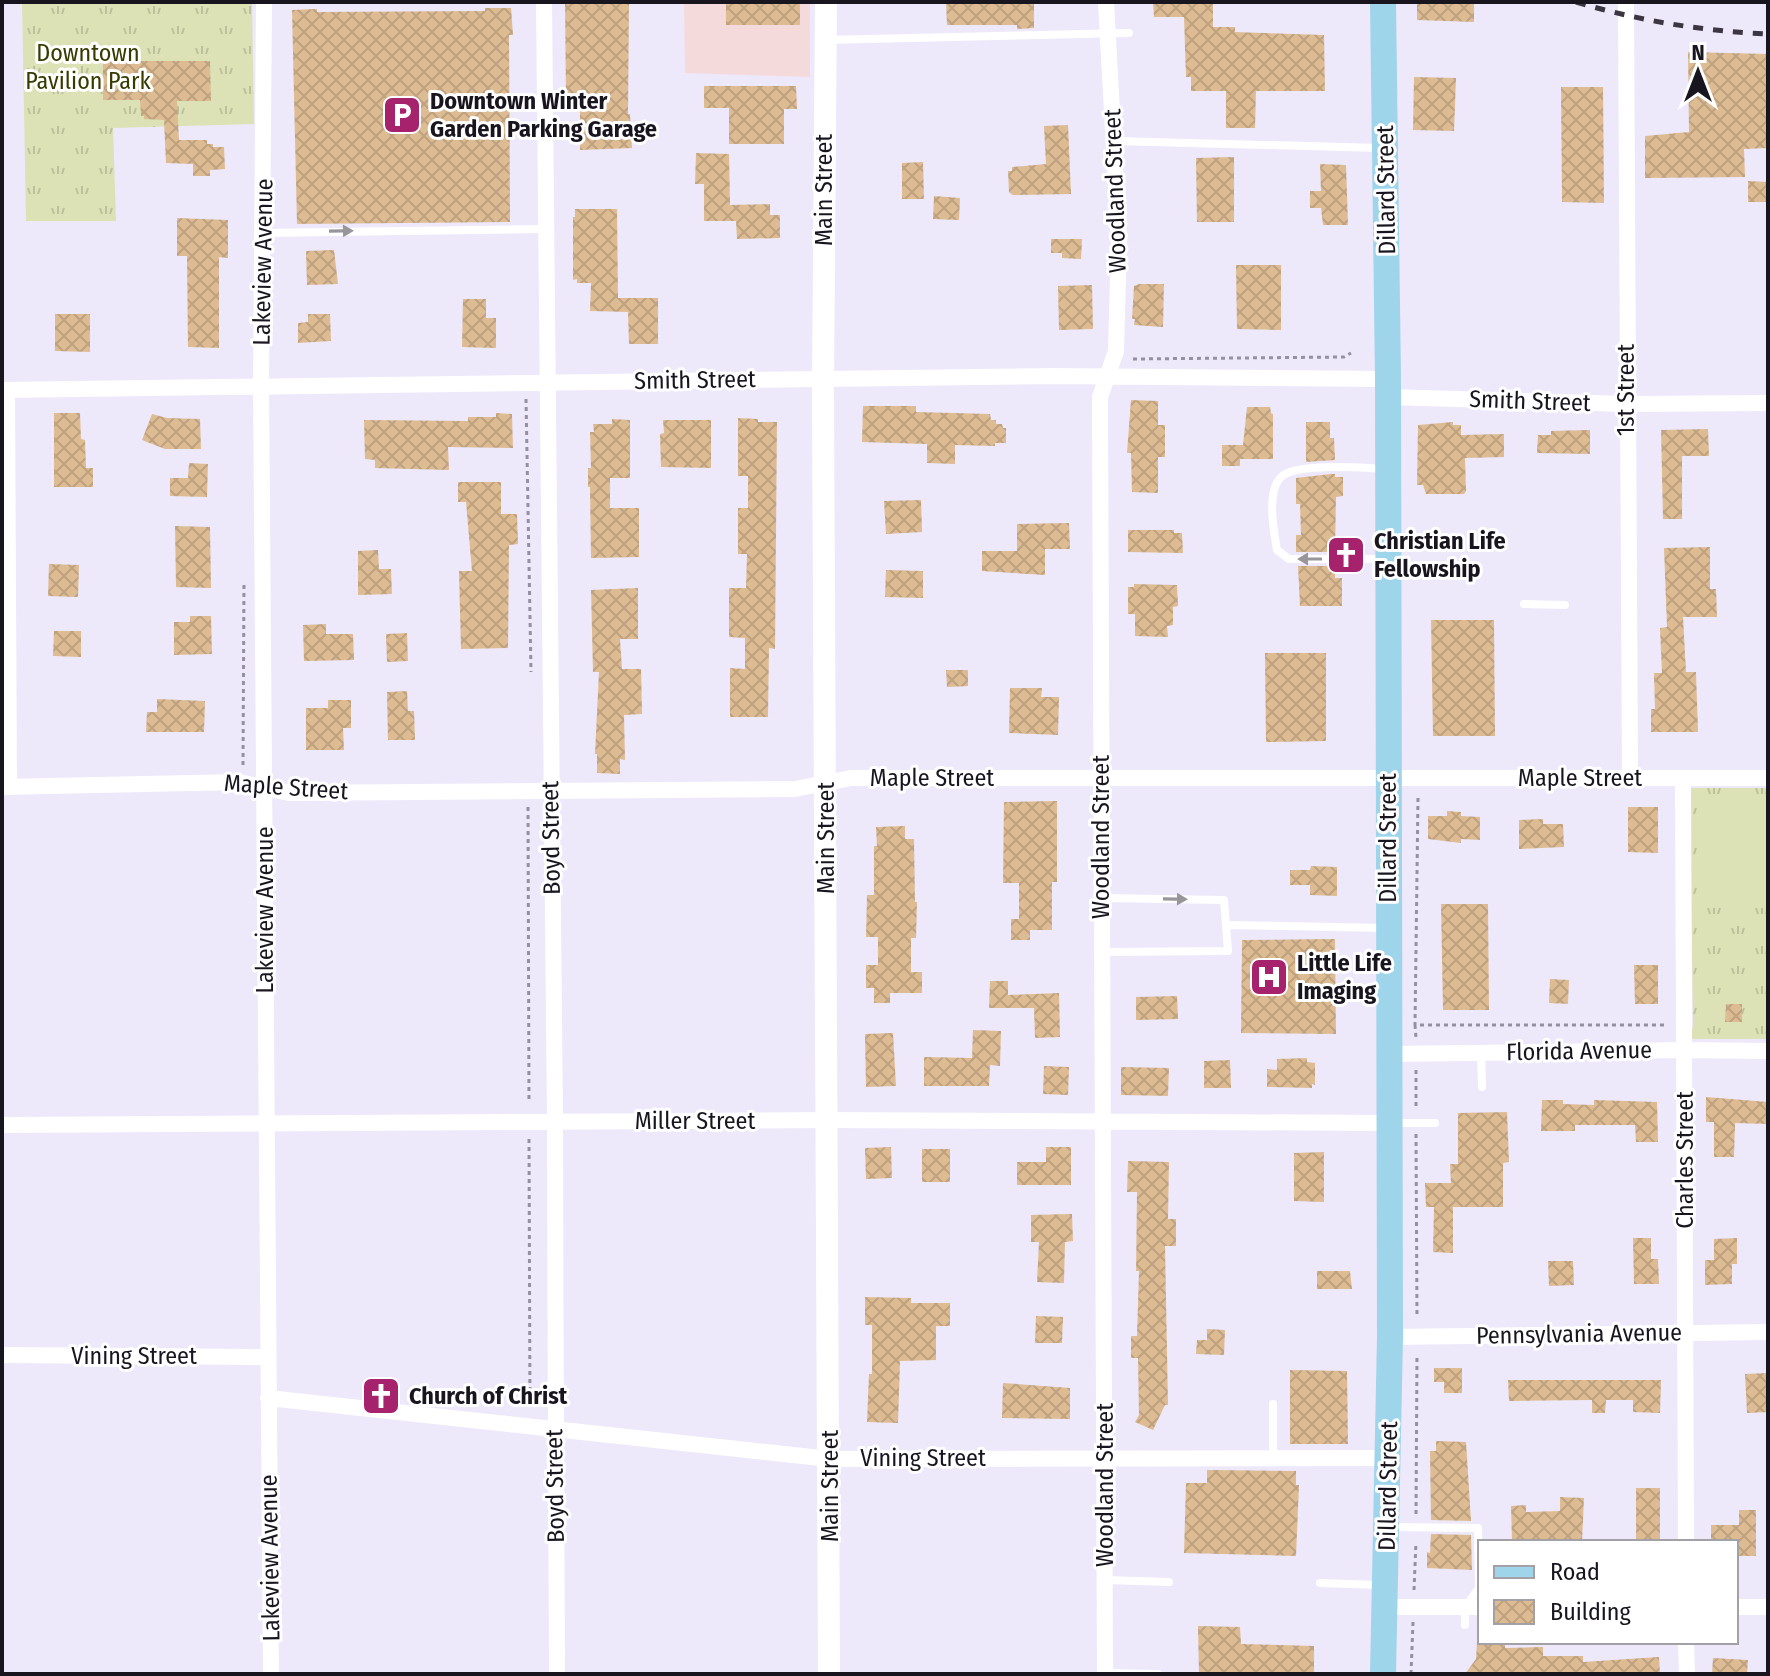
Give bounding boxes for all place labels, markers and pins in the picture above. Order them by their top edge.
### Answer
place label: Downtown Winter Garden Parking Garage [430,87,657,143]
parking icon: Downtown Winter Garden Parking Garage [381,94,423,136]
place label: Christian Life Fellowship [1374,527,1506,583]
church icon: Christian Life Fellowship [1325,534,1367,576]
place label: Little Life Imaging [1297,949,1392,1005]
hospital icon: Little Life Imaging [1248,956,1290,998]
church icon: Church of Christ [360,1375,402,1417]
place label: Church of Christ [409,1382,568,1410]

